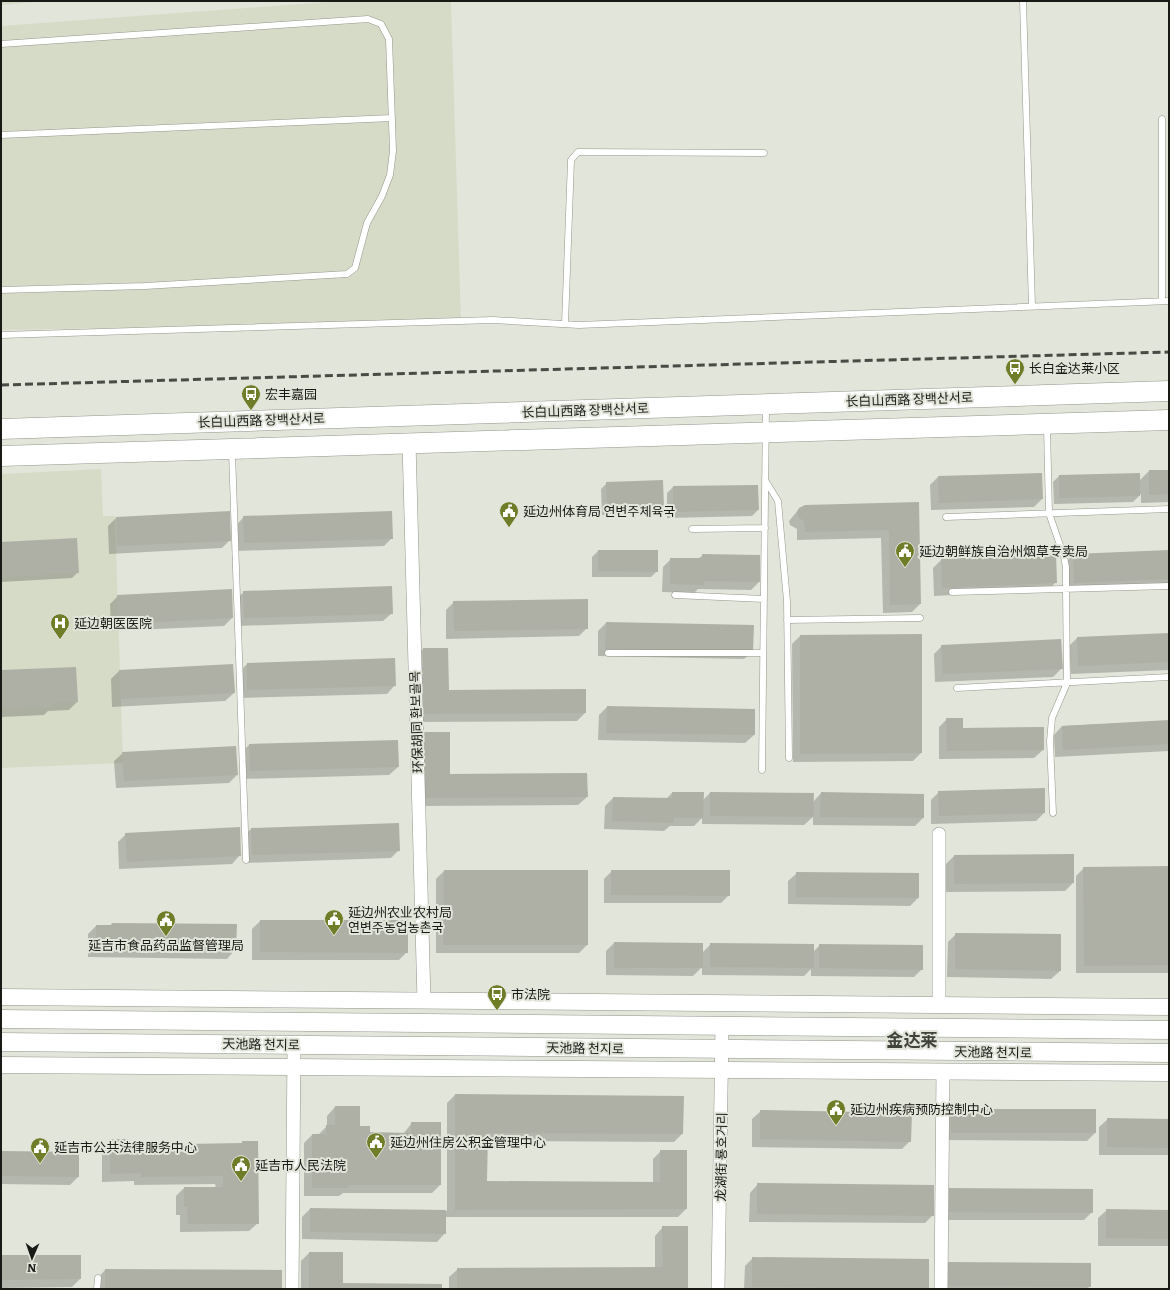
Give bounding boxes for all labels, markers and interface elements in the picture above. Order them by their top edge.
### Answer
bus stop icon: 长白金达莱小区 [1004,357,1026,385]
place label: 长白金达莱小区 [1029,358,1120,377]
bus stop icon: 宏丰嘉园 [240,383,262,411]
place label: 宏丰嘉园 [265,384,317,403]
street label: 长白山西路 장백산서로 [845,387,973,410]
street label: 长白山西路 장백산서로 [521,398,649,421]
street label: 长白山西路 장백산서로 [197,408,325,431]
public building icon: 延边州体育局 연변주체육국 [498,500,520,528]
place label: 延边州体育局 연변주체육국 [523,501,675,520]
public building icon: 延边朝鲜族自治州烟草专卖局 [894,540,916,568]
place label: 延边朝鲜族自治州烟草专卖局 [919,541,1088,560]
hospital icon: 延边朝医医院 [49,612,71,640]
place label: 延边朝医医院 [74,613,152,632]
street label: 环保胡同 환보골목 [404,670,427,774]
place label: 延边州农业农村局 연변주농업농촌국 [348,902,452,936]
public building icon: 延边州农业农村局 연변주농업농촌국 [323,908,345,936]
public building icon: 延吉市食品药品监督管理局 [155,909,177,937]
place label: 延吉市食品药品监督管理局 [88,935,244,954]
bus stop icon: 市法院 [486,983,508,1011]
place label: 市法院 [511,984,550,1003]
district label: 金达莱 [887,1026,938,1051]
street label: 天池路 천지로 [222,1033,300,1054]
street label: 天池路 천지로 [546,1037,624,1058]
street label: 天池路 천지로 [954,1041,1032,1062]
public building icon: 延边州疾病预防控制中心 [825,1098,847,1126]
place label: 延边州疾病预防控制中心 [850,1099,993,1118]
street label: 龙湖街 룡호거리 [710,1112,731,1202]
public building icon: 延边州住房公积金管理中心 [365,1131,387,1159]
place label: 延边州住房公积金管理中心 [390,1132,546,1151]
public building icon: 延吉市公共法律服务中心 [29,1136,51,1164]
place label: 延吉市公共法律服务中心 [54,1137,197,1156]
public building icon: 延吉市人民法院 [230,1154,252,1182]
place label: 延吉市人民法院 [255,1155,346,1174]
north arrow [12,1238,52,1278]
text: N [27,1261,37,1277]

